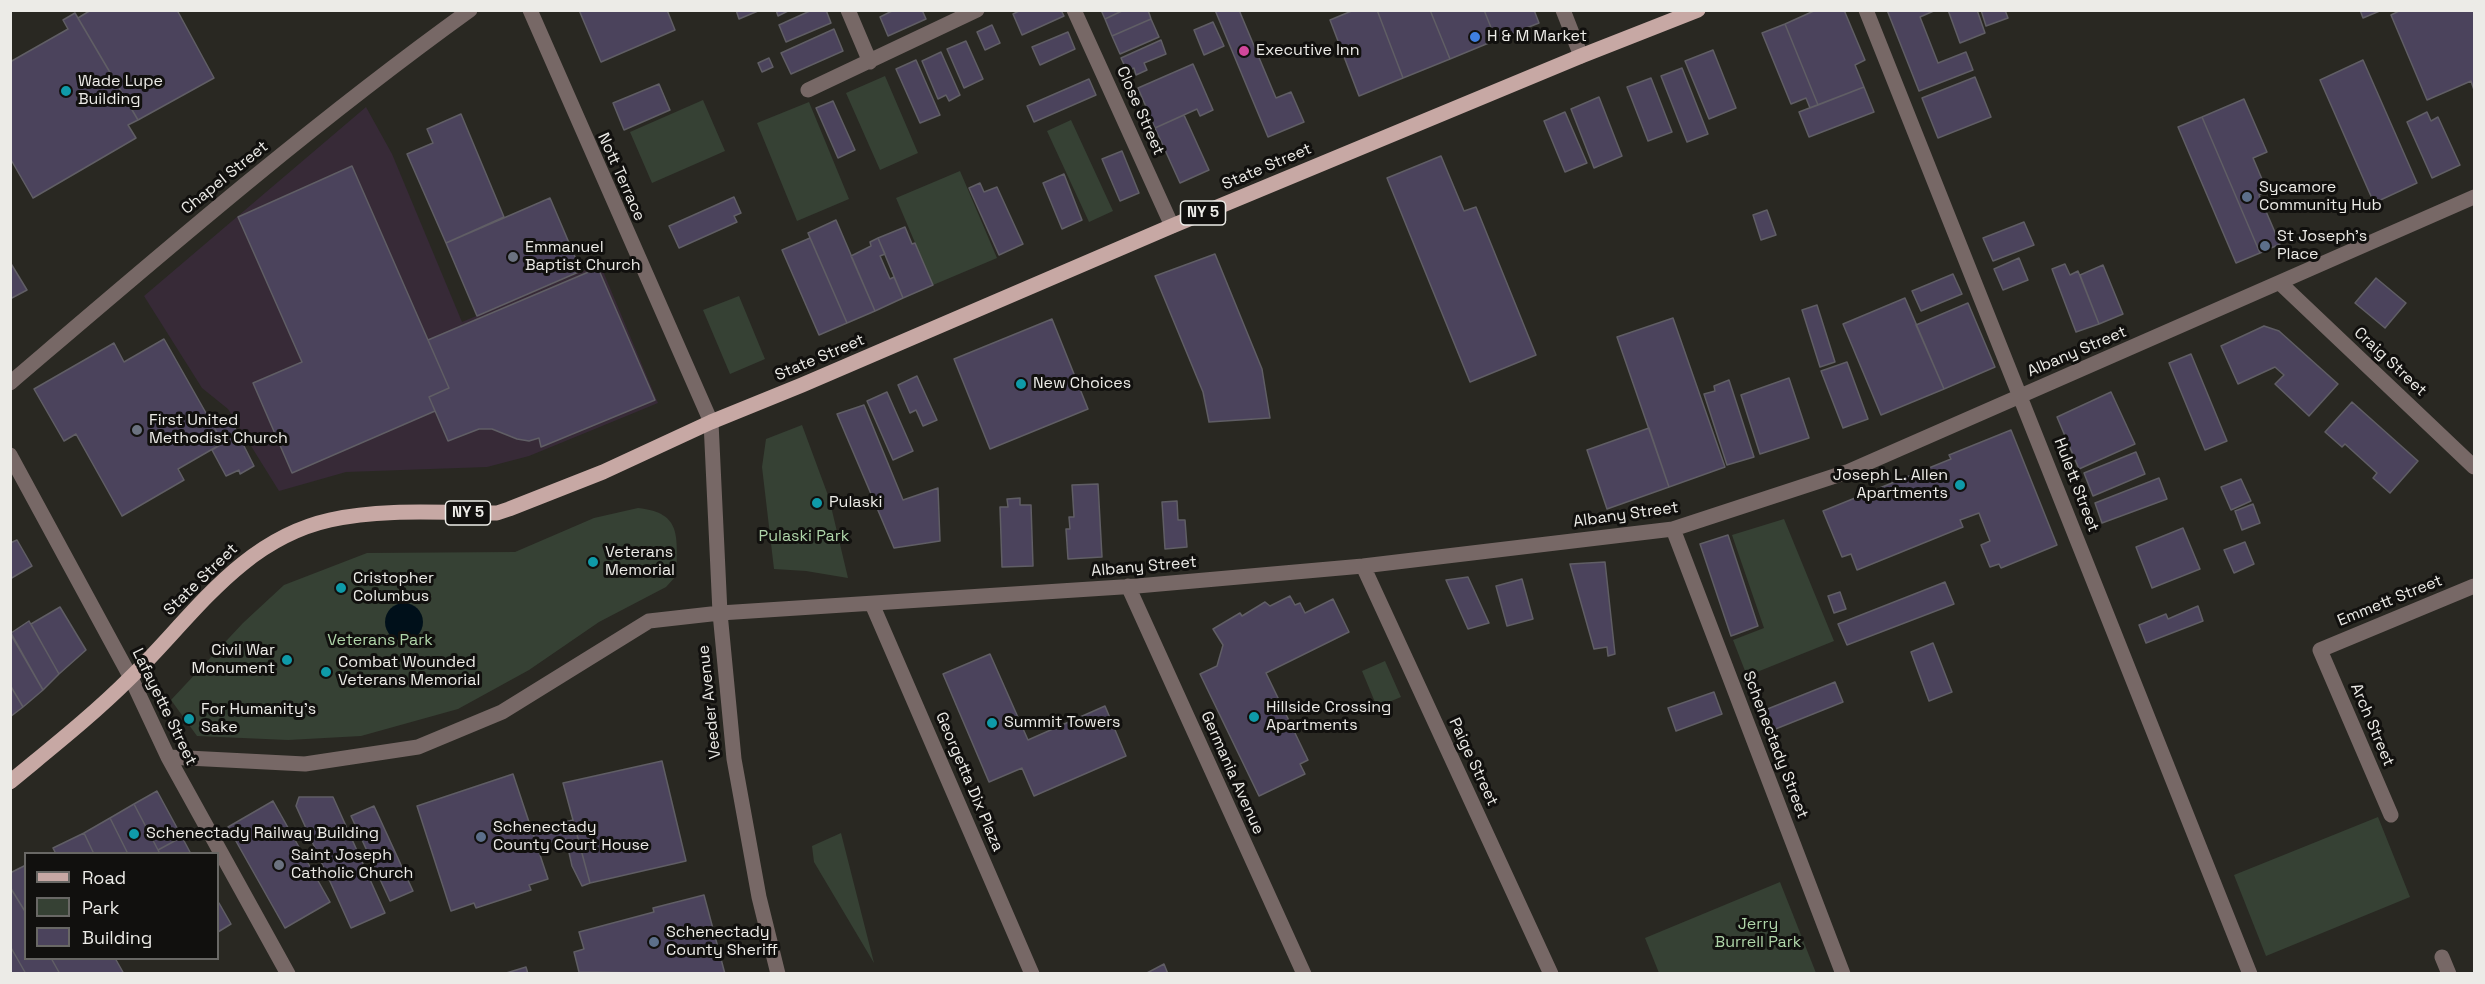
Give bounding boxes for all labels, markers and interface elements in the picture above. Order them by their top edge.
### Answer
place label: H & M Market [1487,27,1587,47]
marker: H & M Market [1468,30,1482,44]
place label: Executive Inn [1256,41,1359,61]
marker: Executive Inn [1237,44,1251,58]
street label: Close Street [1112,64,1168,158]
place label: Wade Lupe Building [78,72,163,110]
marker: Wade Lupe Building [59,84,73,98]
street label: Nott Terrace [593,130,649,224]
street label: Chapel Street [178,137,272,219]
street label: State Street [1219,140,1315,194]
place label: Sycamore Community Hub [2259,178,2382,216]
marker: Sycamore Community Hub [2240,190,2254,204]
road number: NY 5 [1180,201,1226,225]
place label: St Joseph's Place [2277,227,2367,265]
place label: Emmanuel Baptist Church [525,238,641,276]
marker: St Joseph's Place [2258,239,2272,253]
marker: Emmanuel Baptist Church [506,250,520,264]
street label: Albany Street [2024,322,2130,382]
street label: Craig Street [2350,323,2430,401]
street label: State Street [772,331,868,385]
place label: New Choices [1033,374,1131,394]
marker: New Choices [1014,377,1028,391]
place label: First United Methodist Church [149,411,288,449]
marker: First United Methodist Church [130,423,144,437]
street label: Hulett Street [2049,435,2103,535]
place label: Joseph L. Allen Apartments [1833,466,1948,504]
marker: Joseph L. Allen Apartments [1953,478,1967,492]
place label: Pulaski [829,493,882,513]
marker: Pulaski [810,496,824,510]
street label: Albany Street [1572,498,1680,532]
road number: NY 5 [446,501,490,525]
park label: Pulaski Park [759,527,849,547]
street label: State Street [160,540,242,620]
place label: Veterans Memorial [605,543,675,581]
street label: Albany Street [1090,553,1198,581]
marker: Veterans Memorial [586,555,600,569]
place label: Cristopher Columbus [353,569,434,607]
street label: Emmett Street [2335,571,2445,631]
marker: Cristopher Columbus [334,581,348,595]
park label: Veterans Park [327,631,433,651]
place label: Civil War Monument [192,641,275,679]
street label: Veeder Avenue [694,644,726,760]
street label: Lafayette Street [127,645,201,769]
marker: Civil War Monument [280,653,294,667]
place label: Combat Wounded Veterans Memorial [338,653,480,691]
marker: Combat Wounded Veterans Memorial [319,665,333,679]
street label: Schenectady Street [1738,668,1812,822]
street label: Arch Street [2346,681,2398,769]
place label: Hillside Crossing Apartments [1266,698,1391,736]
place label: For Humanity's Sake [201,700,316,738]
street label: Georgetta Dix Plaza [931,709,1007,855]
street label: Germania Avenue [1196,709,1268,837]
marker: Hillside Crossing Apartments [1247,710,1261,724]
marker: For Humanity's Sake [182,712,196,726]
place label: Summit Towers [1004,713,1120,733]
street label: Paige Street [1444,715,1502,809]
marker: Summit Towers [985,716,999,730]
place label: Schenectady County Court House [493,818,649,856]
place label: Schenectady Railway Building [146,824,379,844]
marker: Schenectady Railway Building [127,827,141,841]
marker: Schenectady County Court House [474,830,488,844]
place label: Saint Joseph Catholic Church [291,846,413,884]
legend [24,852,219,960]
marker: Saint Joseph Catholic Church [272,858,286,872]
text: Road [82,866,126,889]
text: Park [82,896,119,919]
park label: Jerry Burrell Park [1715,915,1801,953]
place label: Schenectady County Sheriff [666,923,778,961]
text: Building [82,926,152,949]
marker: Schenectady County Sheriff [647,935,661,949]

